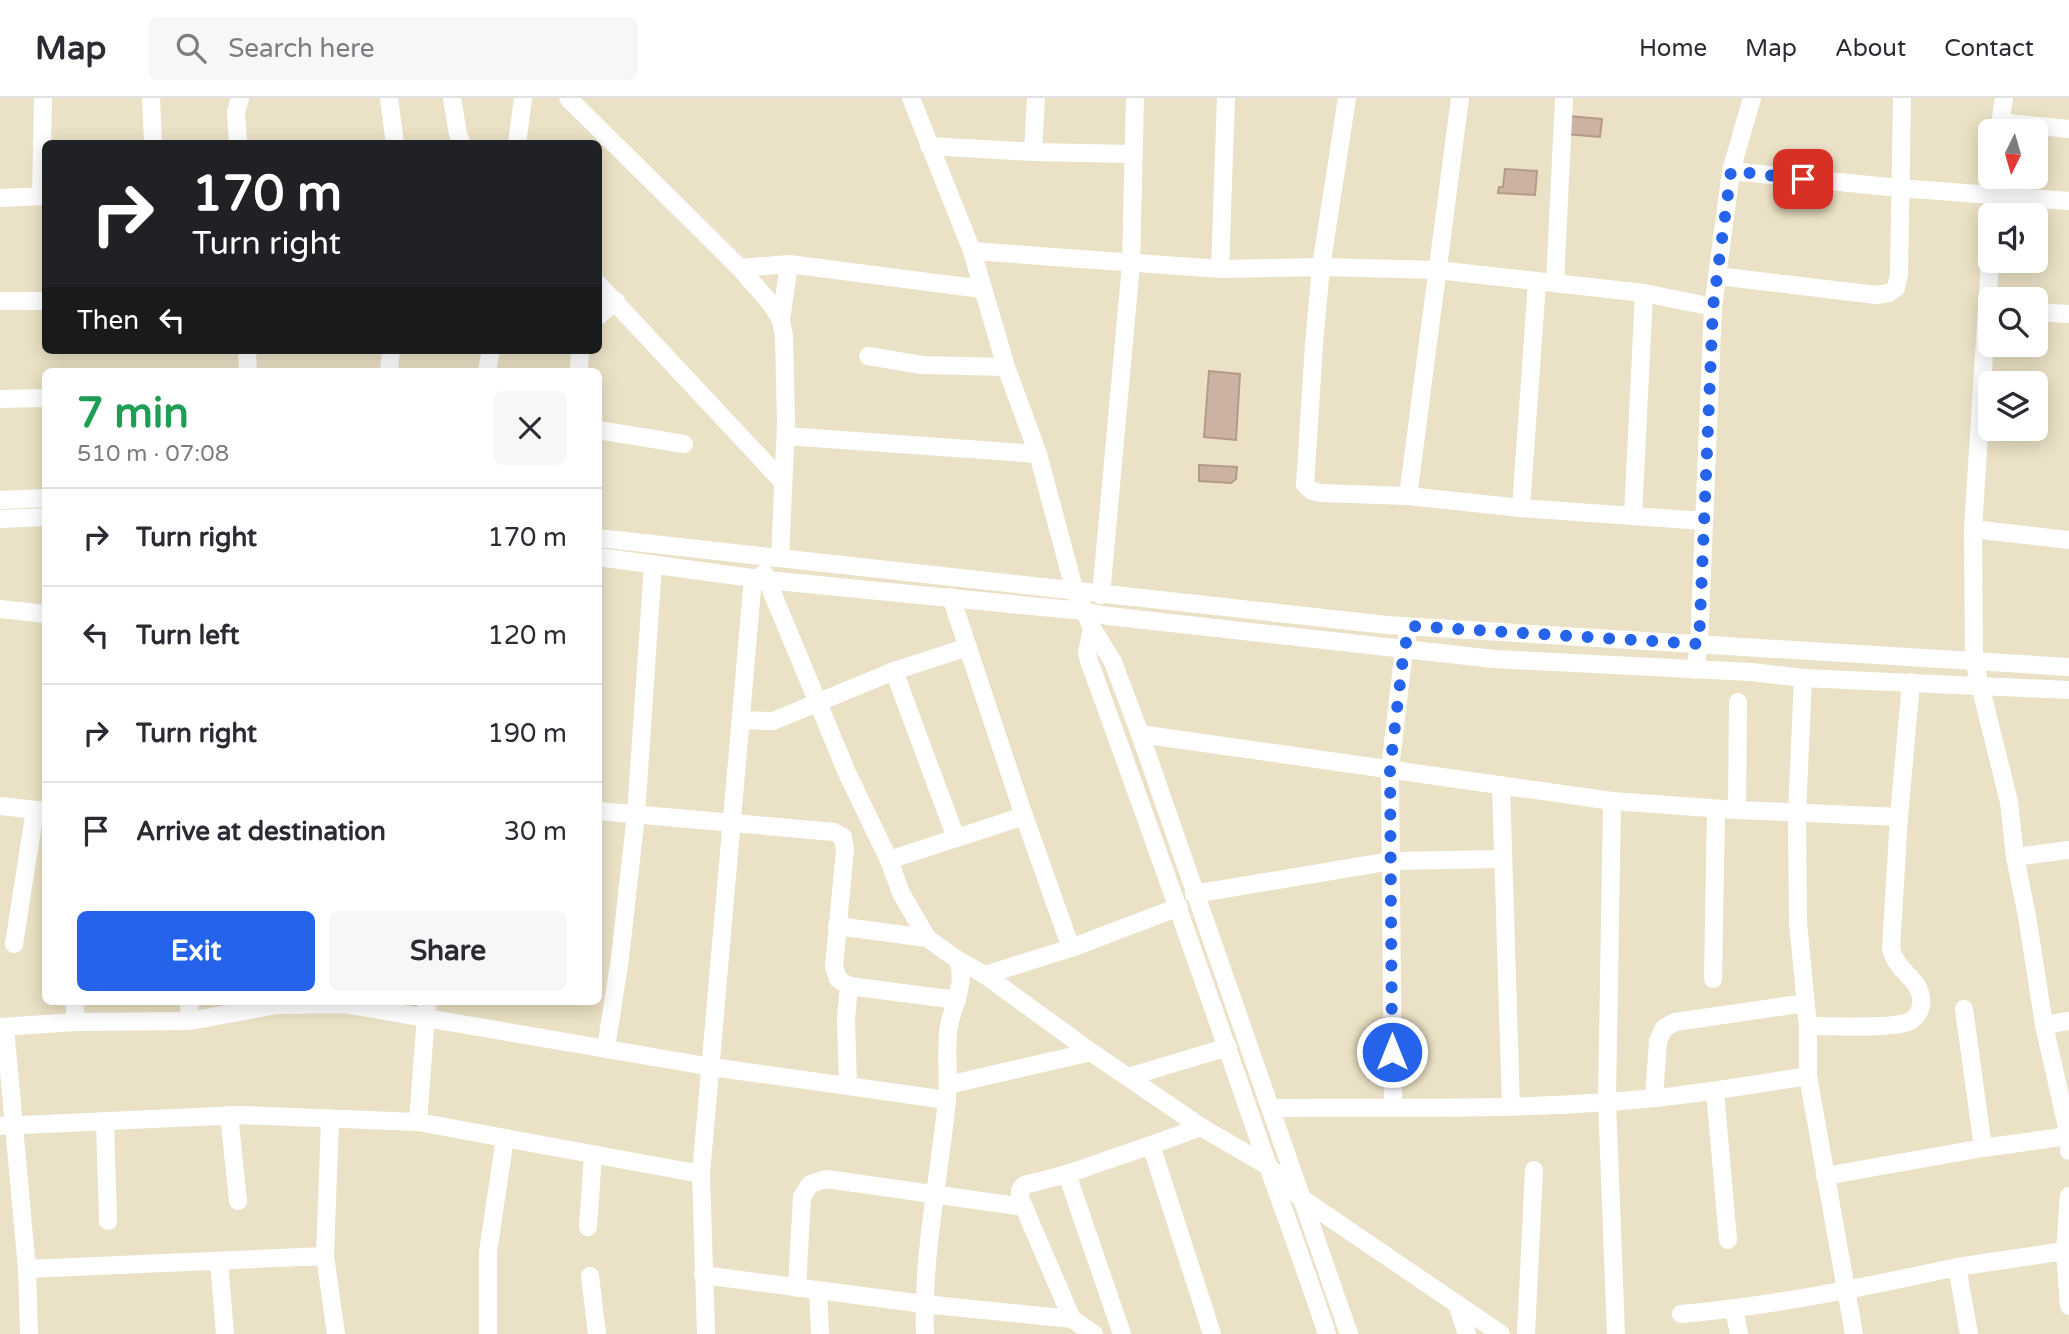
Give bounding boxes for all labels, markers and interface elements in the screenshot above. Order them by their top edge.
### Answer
search box [148,17,638,80]
text: Map [35,29,106,68]
icon: search [172,29,210,67]
text: Search here [228,33,374,64]
text: Home [1639,34,1707,63]
text: Map [1745,34,1797,63]
text: About [1835,34,1906,63]
text: Contact [1944,34,2034,63]
north arrow [1978,119,2048,189]
map controls [1978,119,2048,441]
pin [1773,149,1833,209]
icon: arrive [1784,160,1822,198]
text: 170 m [192,165,342,224]
icon: right [77,168,168,259]
button: sound [1978,203,2048,273]
text: Turn right [192,225,341,263]
button: search [1978,287,2048,357]
icon: left [153,301,191,339]
text: Then [77,305,139,336]
button: layers [1978,371,2048,441]
text: 7 min [77,388,189,439]
button: close [493,391,567,465]
text: 510 m · 07:08 [77,440,229,468]
icon: right [77,518,115,556]
text: Turn right [136,522,257,553]
text: 170 m [487,522,567,553]
icon: left [77,616,115,654]
text: Turn left [136,620,239,651]
text: 120 m [487,620,567,651]
icon: right [77,714,115,752]
text: Turn right [136,718,257,749]
text: 190 m [487,718,567,749]
icon: arrive [77,812,115,850]
text: Arrive at destination [136,816,386,847]
text: 30 m [504,816,567,847]
button: Exit [77,911,315,991]
button: Share [329,911,567,991]
position arrow [1355,1015,1429,1089]

